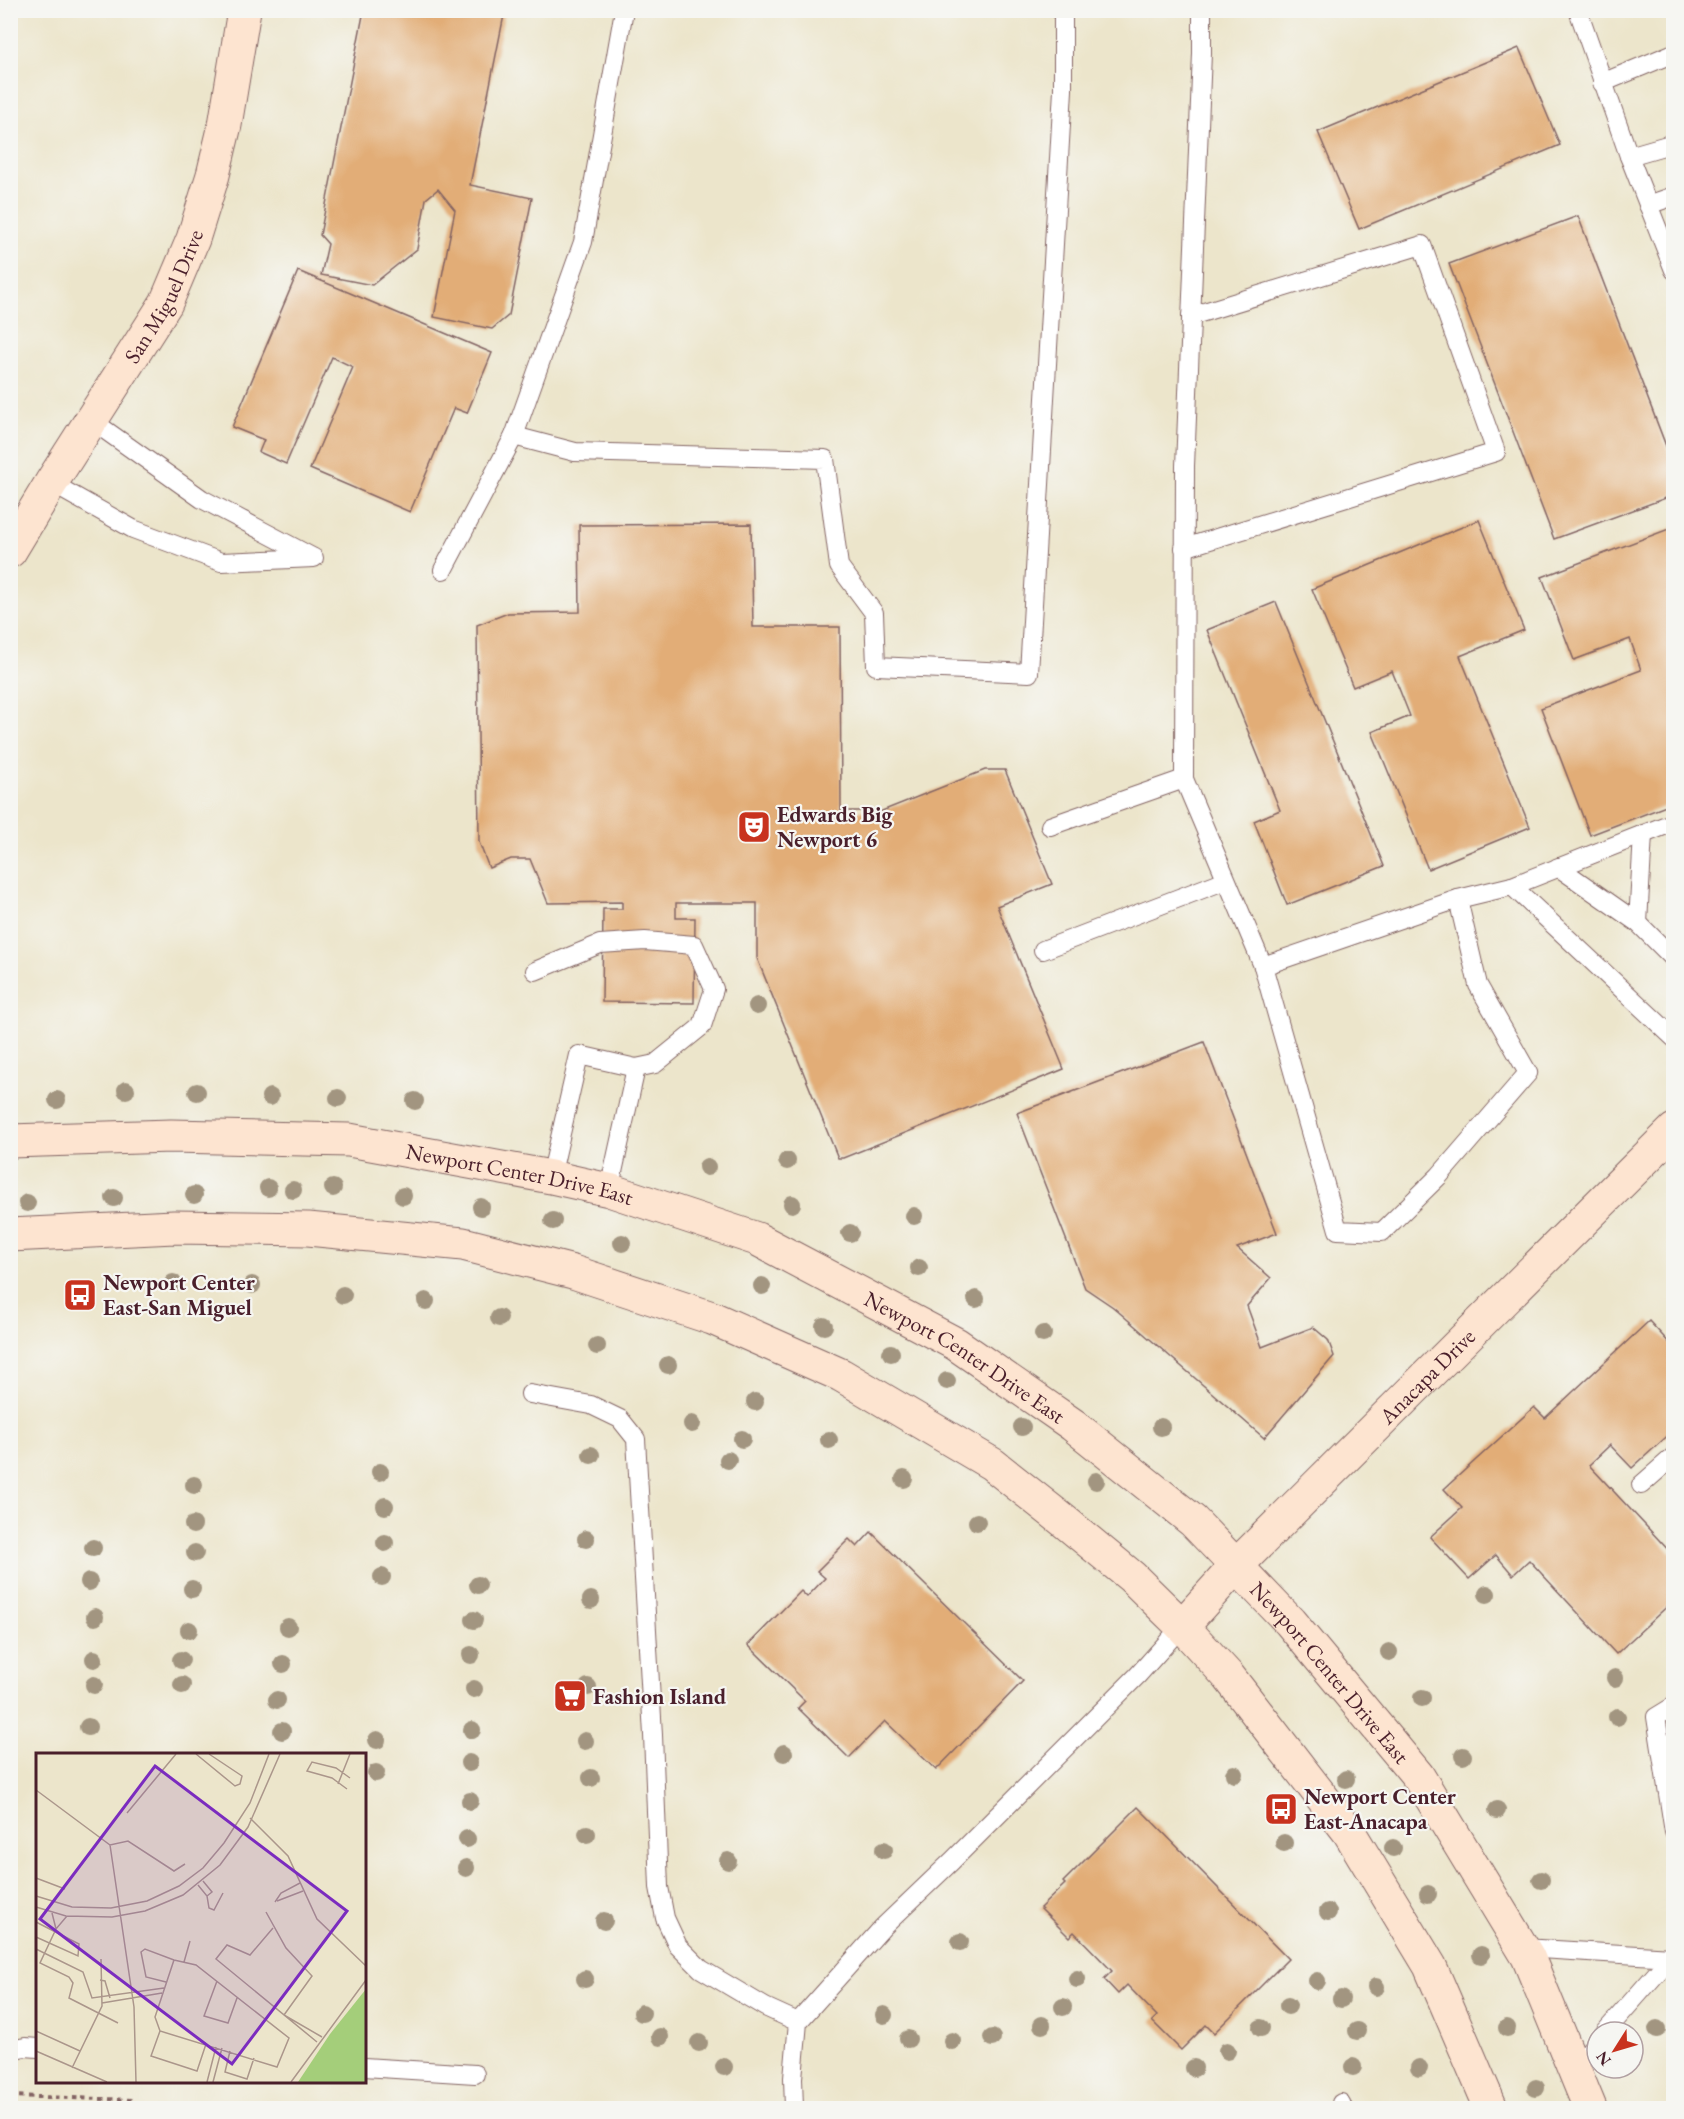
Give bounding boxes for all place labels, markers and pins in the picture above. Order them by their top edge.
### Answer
place label: Edwards Big Newport 6 [777,800,893,854]
theatre icon: Edwards Big Newport 6 [736,809,772,845]
place label: Newport Center East-San Miguel [103,1268,256,1322]
bus stop icon: Newport Center East-San Miguel [62,1277,98,1313]
supermarket icon: Fashion Island [552,1678,588,1714]
place label: Fashion Island [593,1682,726,1711]
place label: Newport Center East-Anacapa [1304,1782,1457,1836]
bus stop icon: Newport Center East-Anacapa [1263,1791,1299,1827]

